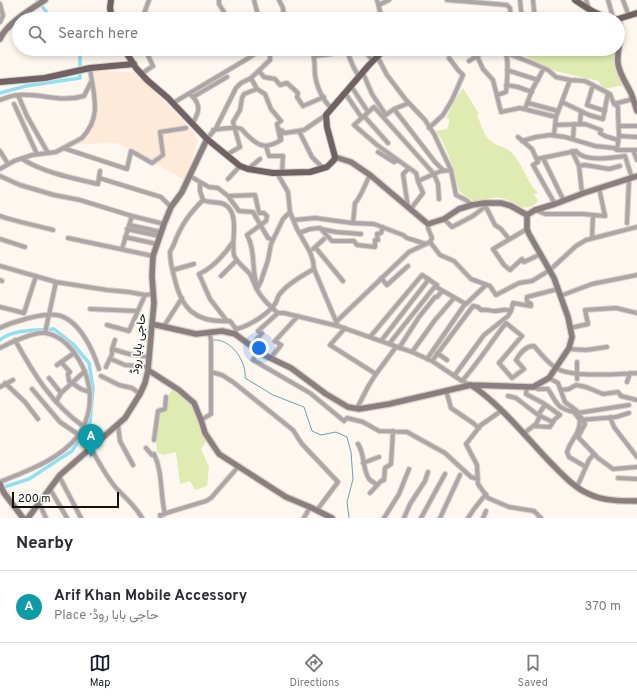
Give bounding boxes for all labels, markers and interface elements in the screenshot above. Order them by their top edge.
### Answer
search box [12,12,625,56]
icon: search [26,23,48,45]
text: Search here [58,25,138,44]
street label: حاجی بابا روڈ [127,313,151,375]
your location [249,338,269,358]
pin: A [78,424,104,457]
scale bar [12,490,119,509]
text: 200 m [18,492,51,506]
text: Nearby [16,533,73,555]
text: Arif Khan Mobile Accessory [54,587,247,606]
text: A [24,599,34,615]
text: 370 m [584,599,621,615]
text: Place · حاجی بابا روڈ [54,608,158,624]
tab: Map [89,652,111,690]
tab: Directions [289,652,339,690]
tab: Saved [518,652,548,690]

